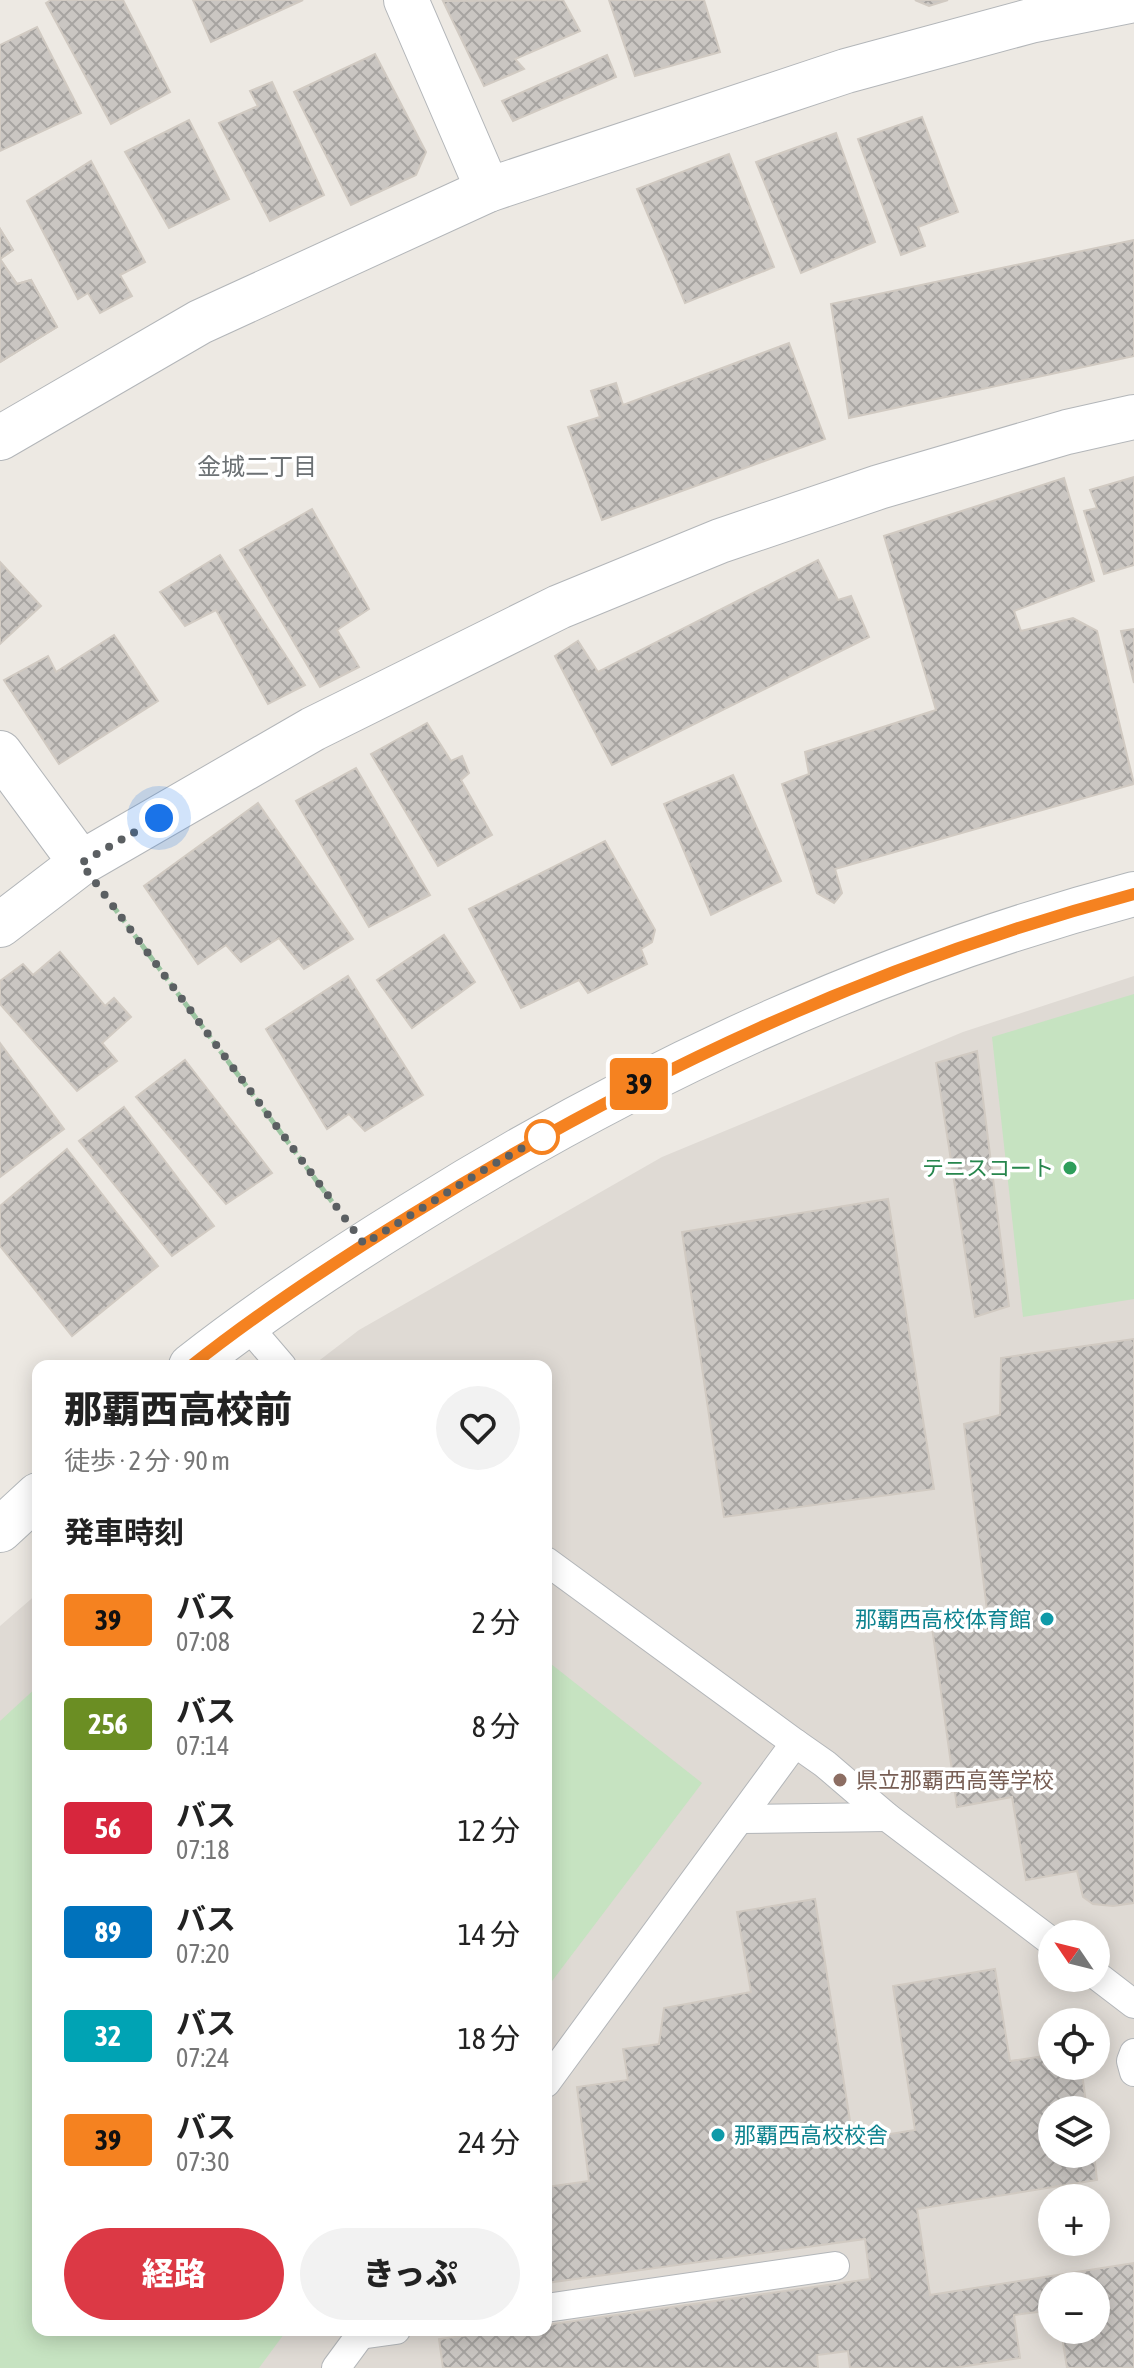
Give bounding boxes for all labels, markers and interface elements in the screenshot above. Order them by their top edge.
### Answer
district label: 金城二丁目 [197,453,317,480]
your location [139,798,179,838]
line badge: 39 [603,1058,675,1110]
text: 39 [626,1068,652,1100]
unlabelled marker [525,1120,559,1154]
place label: テニスコート [922,1155,1054,1181]
marker: テニスコート [1061,1159,1079,1177]
button: heart [436,1386,520,1470]
text: 那覇西高校前 [64,1388,292,1431]
text: 徒歩 · 2 分 · 90 m [64,1446,230,1476]
text: 発車時刻 [64,1515,184,1549]
text: バス [176,1590,236,1624]
text: 39 [95,1604,121,1636]
text: 2 分 [472,1605,520,1639]
place label: 那覇西高校体育館 [855,1606,1031,1632]
marker: 那覇西高校体育館 [1038,1610,1056,1628]
text: 07:08 [176,1627,230,1657]
text: バス [176,1694,236,1728]
text: 256 [88,1708,128,1740]
text: 8 分 [472,1709,520,1743]
text: 07:14 [176,1731,230,1761]
place label: 県立那覇西高等学校 [856,1767,1054,1793]
marker: 県立那覇西高等学校 [831,1771,849,1789]
text: バス [176,1798,236,1832]
text: 56 [95,1812,121,1844]
text: 12 分 [458,1813,520,1847]
text: 07:18 [176,1835,230,1865]
text: バス [176,1902,236,1936]
text: 89 [95,1916,121,1948]
text: 14 分 [458,1917,520,1951]
north arrow [1038,1920,1110,1992]
map controls [1038,1920,1110,2344]
text: 07:20 [176,1939,230,1969]
text: バス [176,2006,236,2040]
button: locate [1038,2008,1110,2080]
text: 32 [95,2020,121,2052]
text: 18 分 [458,2021,520,2055]
text: 07:24 [176,2043,230,2073]
button: layers [1038,2096,1110,2168]
text: バス [176,2110,236,2144]
place label: 那覇西高校校舎 [734,2122,888,2148]
text: 39 [95,2124,121,2156]
text: 24 分 [458,2125,520,2159]
marker: 那覇西高校校舎 [709,2126,727,2144]
text: 07:30 [176,2147,230,2177]
button: + [1038,2184,1110,2256]
button: 経路 [64,2228,284,2320]
button: きっぷ [300,2228,520,2320]
button: − [1038,2272,1110,2344]

